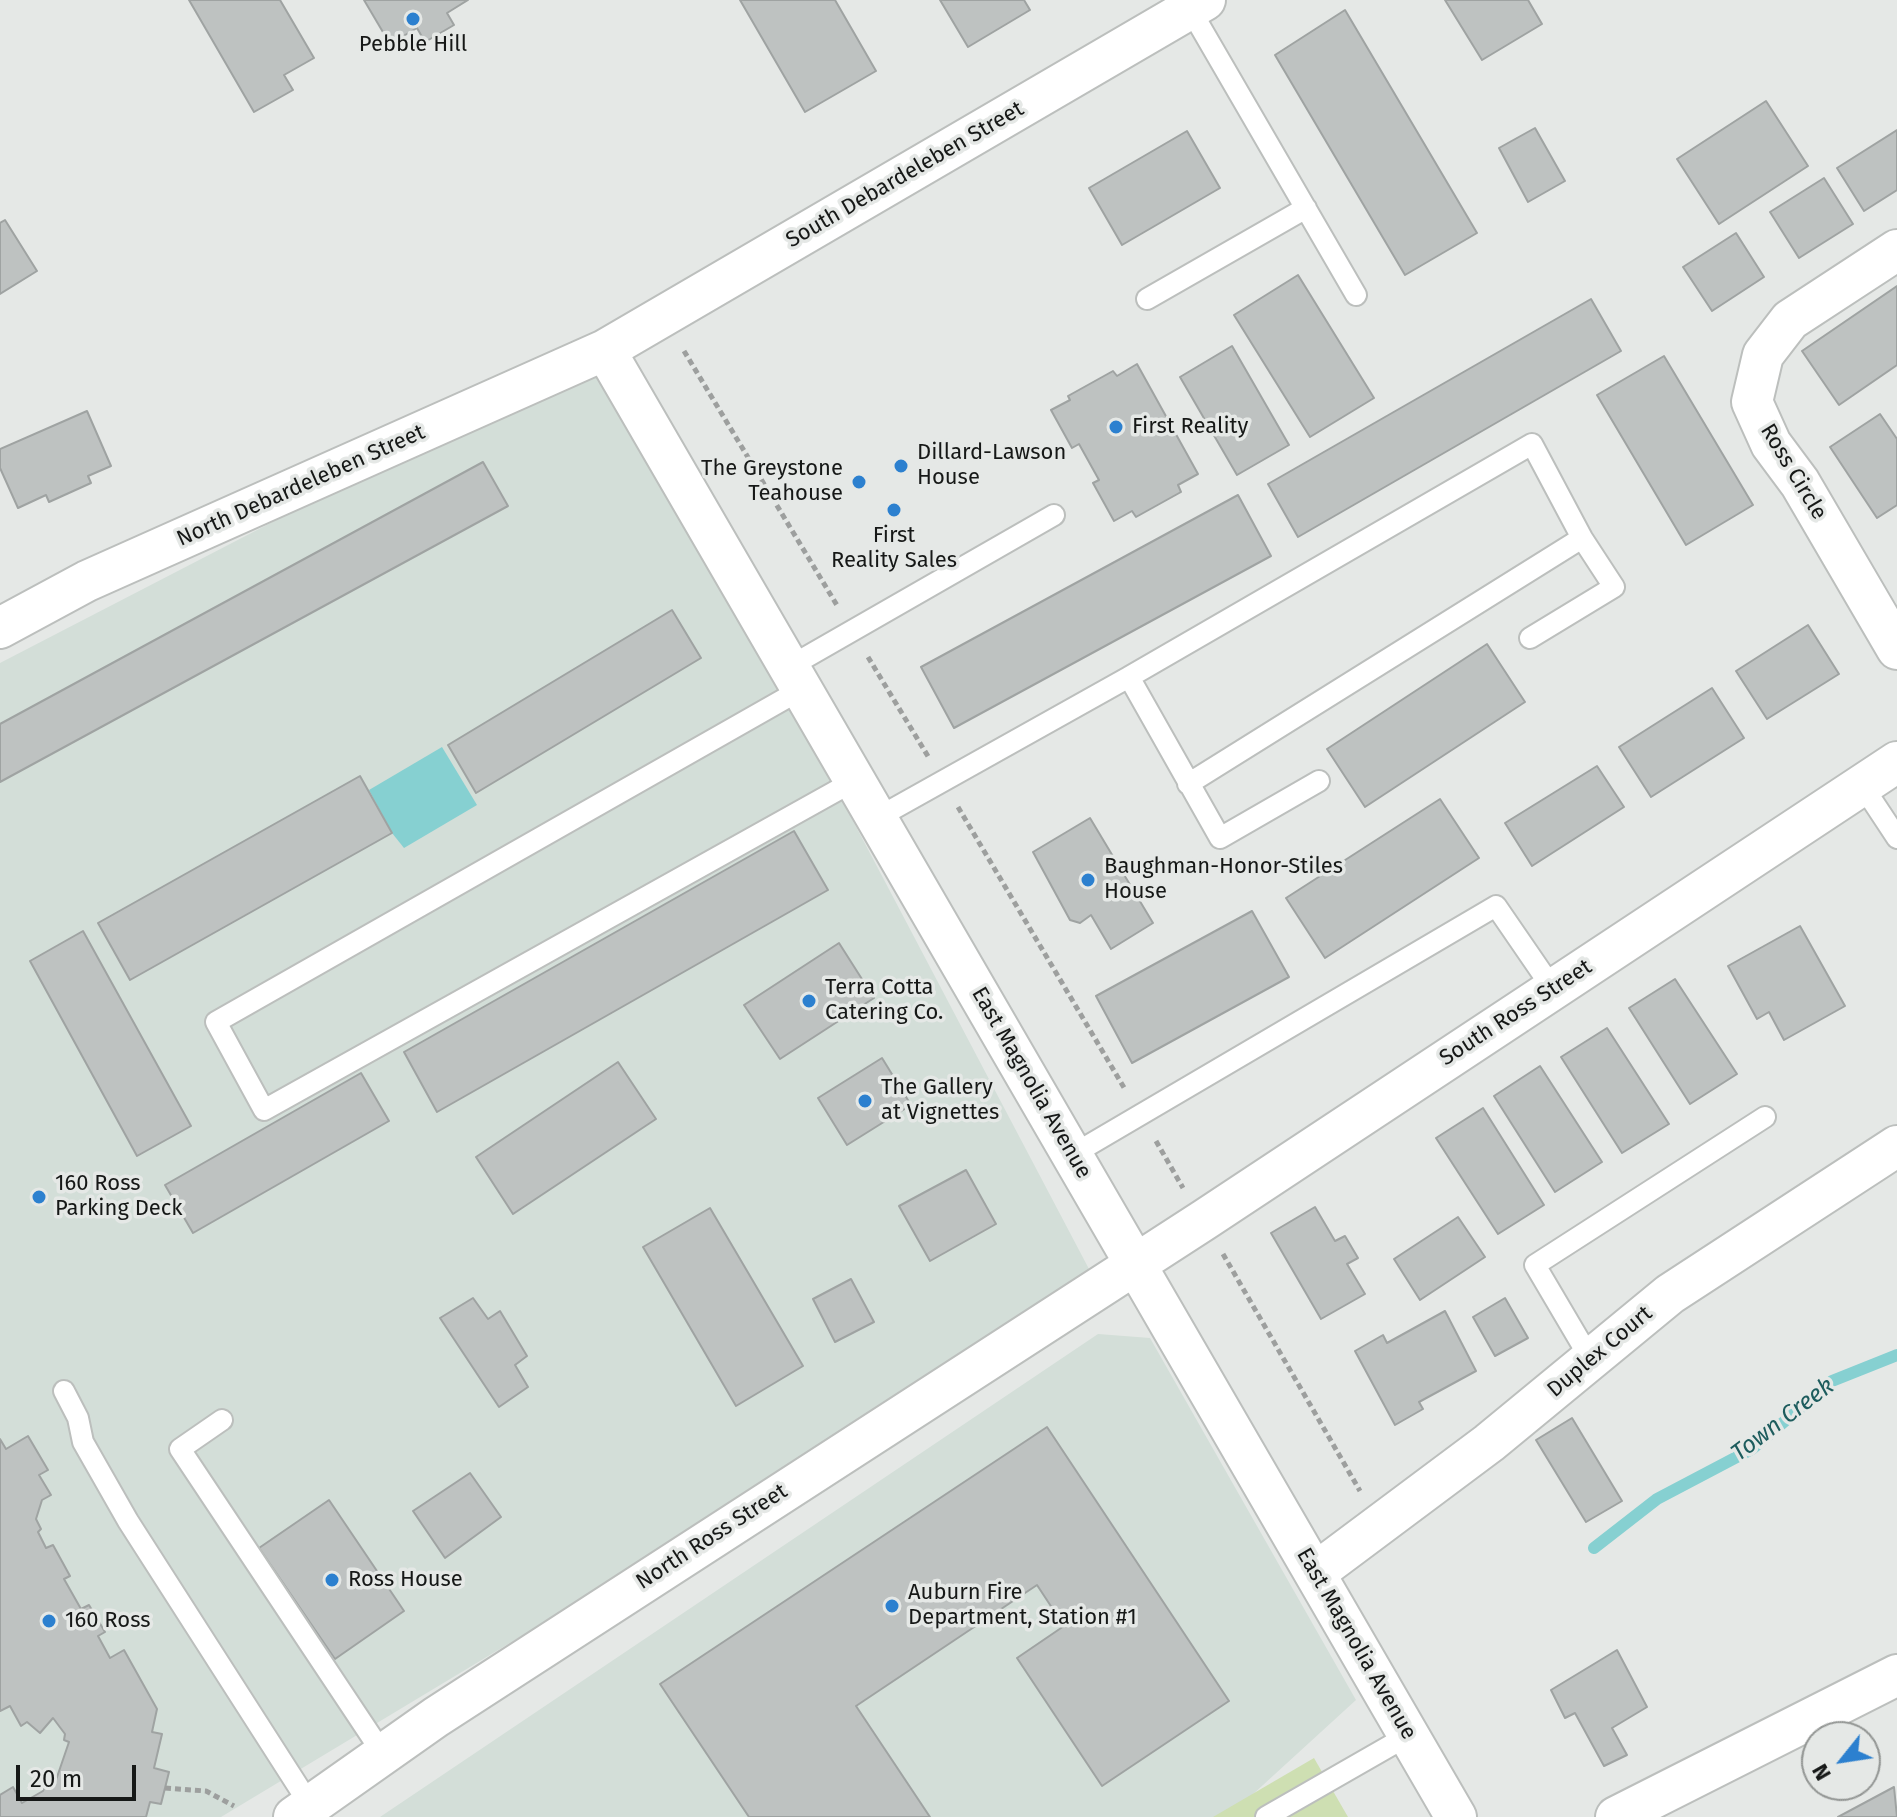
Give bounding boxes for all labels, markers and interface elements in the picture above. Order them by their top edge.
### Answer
marker: Pebble Hill [404,10,422,28]
place label: Pebble Hill [359,32,467,58]
street label: South Debardeleben Street [781,96,1029,254]
place label: First Reality [1132,414,1248,440]
marker: First Reality [1107,418,1125,436]
street label: North Debardeleben Street [173,419,429,553]
street label: Ross Circle [1754,419,1832,525]
place label: Dillard-Lawson House [917,440,1066,492]
place label: The Greystone Teahouse [701,456,843,508]
marker: Dillard-Lawson House [892,457,910,475]
marker: The Greystone Teahouse [850,473,868,491]
marker: First Reality Sales [885,501,903,519]
place label: First Reality Sales [831,523,957,574]
place label: Baughman-Honor-Stiles House [1104,854,1343,906]
marker: Baughman-Honor-Stiles House [1079,871,1097,889]
street label: South Ross Street [1435,954,1597,1072]
place label: Terra Cotta Catering Co. [825,975,943,1026]
street label: East Magnolia Avenue [965,983,1097,1183]
marker: Terra Cotta Catering Co. [800,992,818,1010]
place label: The Gallery at Vignettes [881,1075,999,1126]
marker: The Gallery at Vignettes [856,1092,874,1110]
place label: 160 Ross Parking Deck [55,1171,183,1222]
marker: 160 Ross Parking Deck [30,1188,48,1206]
street label: Duplex Court [1542,1301,1658,1403]
water label: Town Creek [1726,1372,1840,1468]
street label: North Ross Street [632,1478,792,1596]
street label: East Magnolia Avenue [1290,1544,1422,1744]
place label: Ross House [348,1567,463,1593]
marker: Ross House [323,1571,341,1589]
place label: Auburn Fire Department, Station #1 [908,1580,1137,1632]
marker: Auburn Fire Department, Station #1 [883,1597,901,1615]
place label: 160 Ross [65,1608,151,1634]
marker: 160 Ross [40,1612,58,1630]
north arrow [1801,1721,1881,1801]
scale bar [20,1749,140,1799]
text: N [1806,1759,1837,1785]
text: 20 m [30,1765,82,1793]

